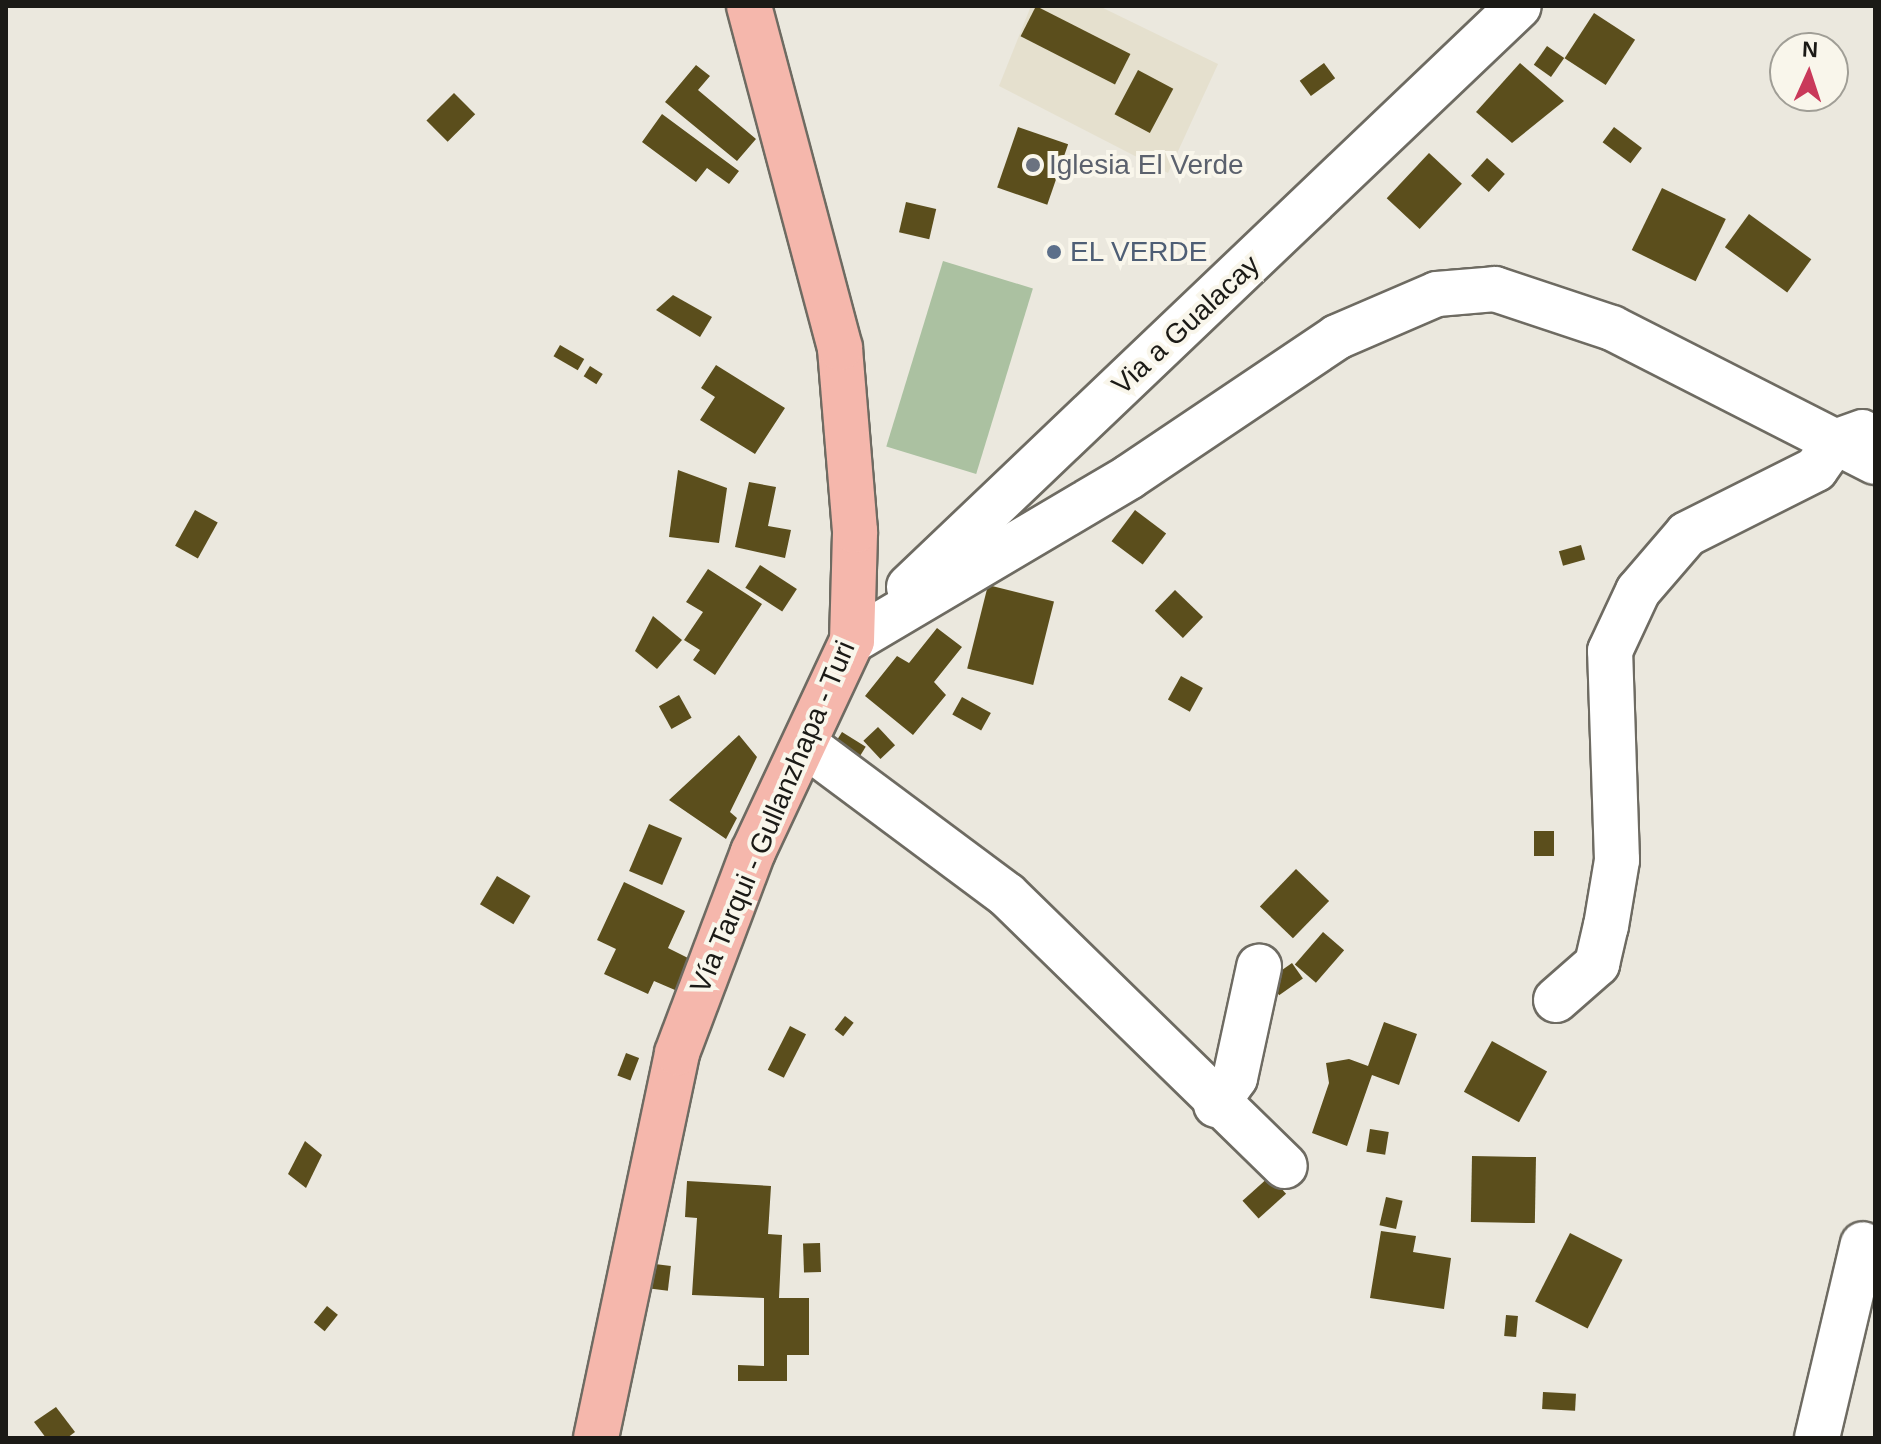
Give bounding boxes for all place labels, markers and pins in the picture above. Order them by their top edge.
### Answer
place label: Iglesia El Verde [1049,148,1244,182]
marker: Iglesia El Verde [1024,156,1042,174]
place label: EL VERDE [1070,235,1208,269]
marker: EL VERDE [1045,243,1063,261]

